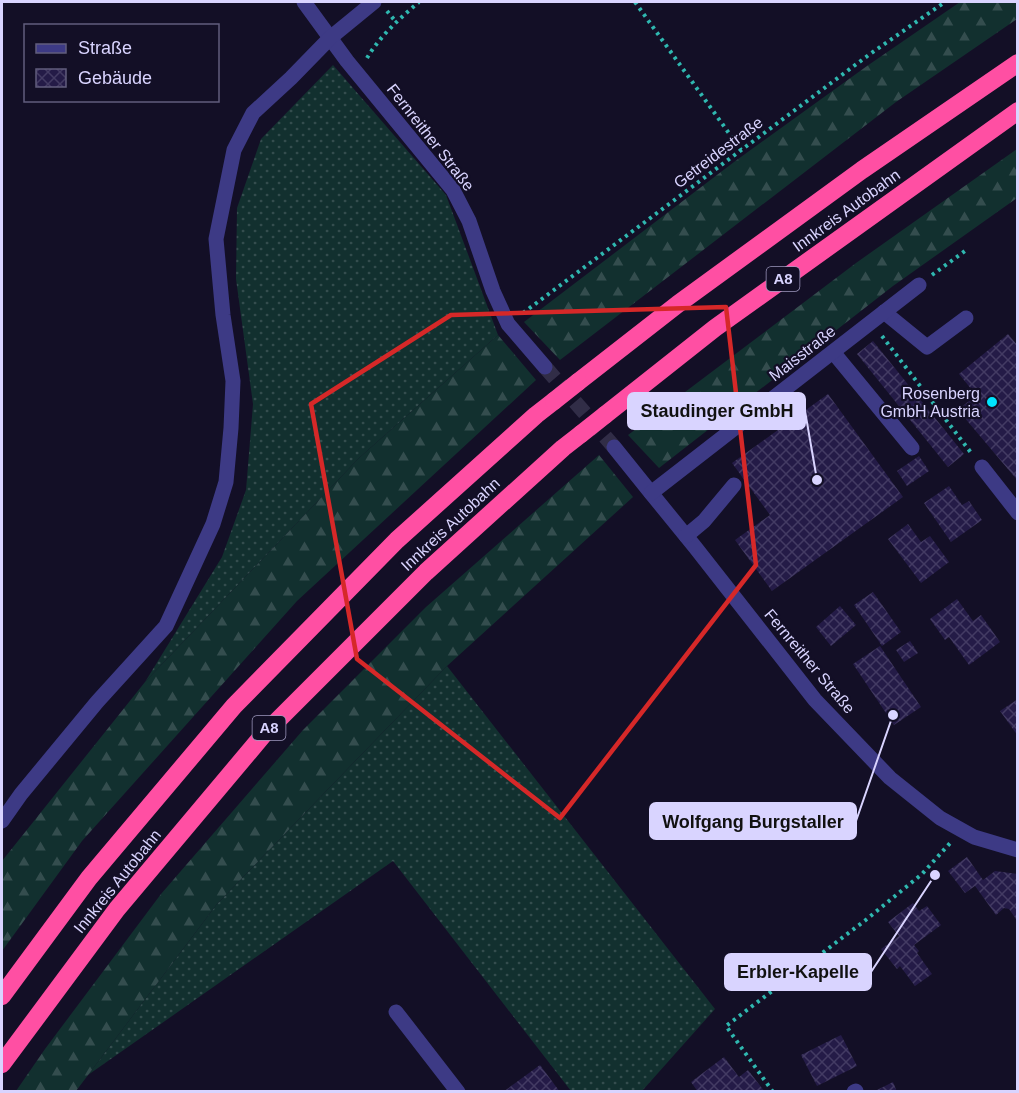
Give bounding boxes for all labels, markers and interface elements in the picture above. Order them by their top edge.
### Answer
legend [24,24,219,102]
text: Straße [78,38,132,58]
text: Gebäude [78,68,152,88]
street label: Fernreither Straße [384,81,478,194]
street label: Getreidestraße [671,113,766,191]
street label: Innkreis Autobahn [789,166,903,255]
road number: A8 [766,267,800,291]
street label: Maisstraße [766,322,839,384]
place label: Rosenberg GmbH Austria [880,385,980,420]
callout: Staudinger GmbH [628,393,805,429]
marker: Rosenberg GmbH Austria [985,395,999,409]
text: Staudinger GmbH [640,401,794,421]
street label: Innkreis Autobahn [398,474,503,574]
street label: Fernreither Straße [761,606,858,717]
road number: A8 [252,716,286,740]
callout: Wolfgang Burgstaller [650,803,856,839]
text: Wolfgang Burgstaller [662,812,844,832]
street label: Innkreis Autobahn [70,826,164,936]
callout: Erbler-Kapelle [725,954,871,990]
text: Erbler-Kapelle [737,962,859,982]

